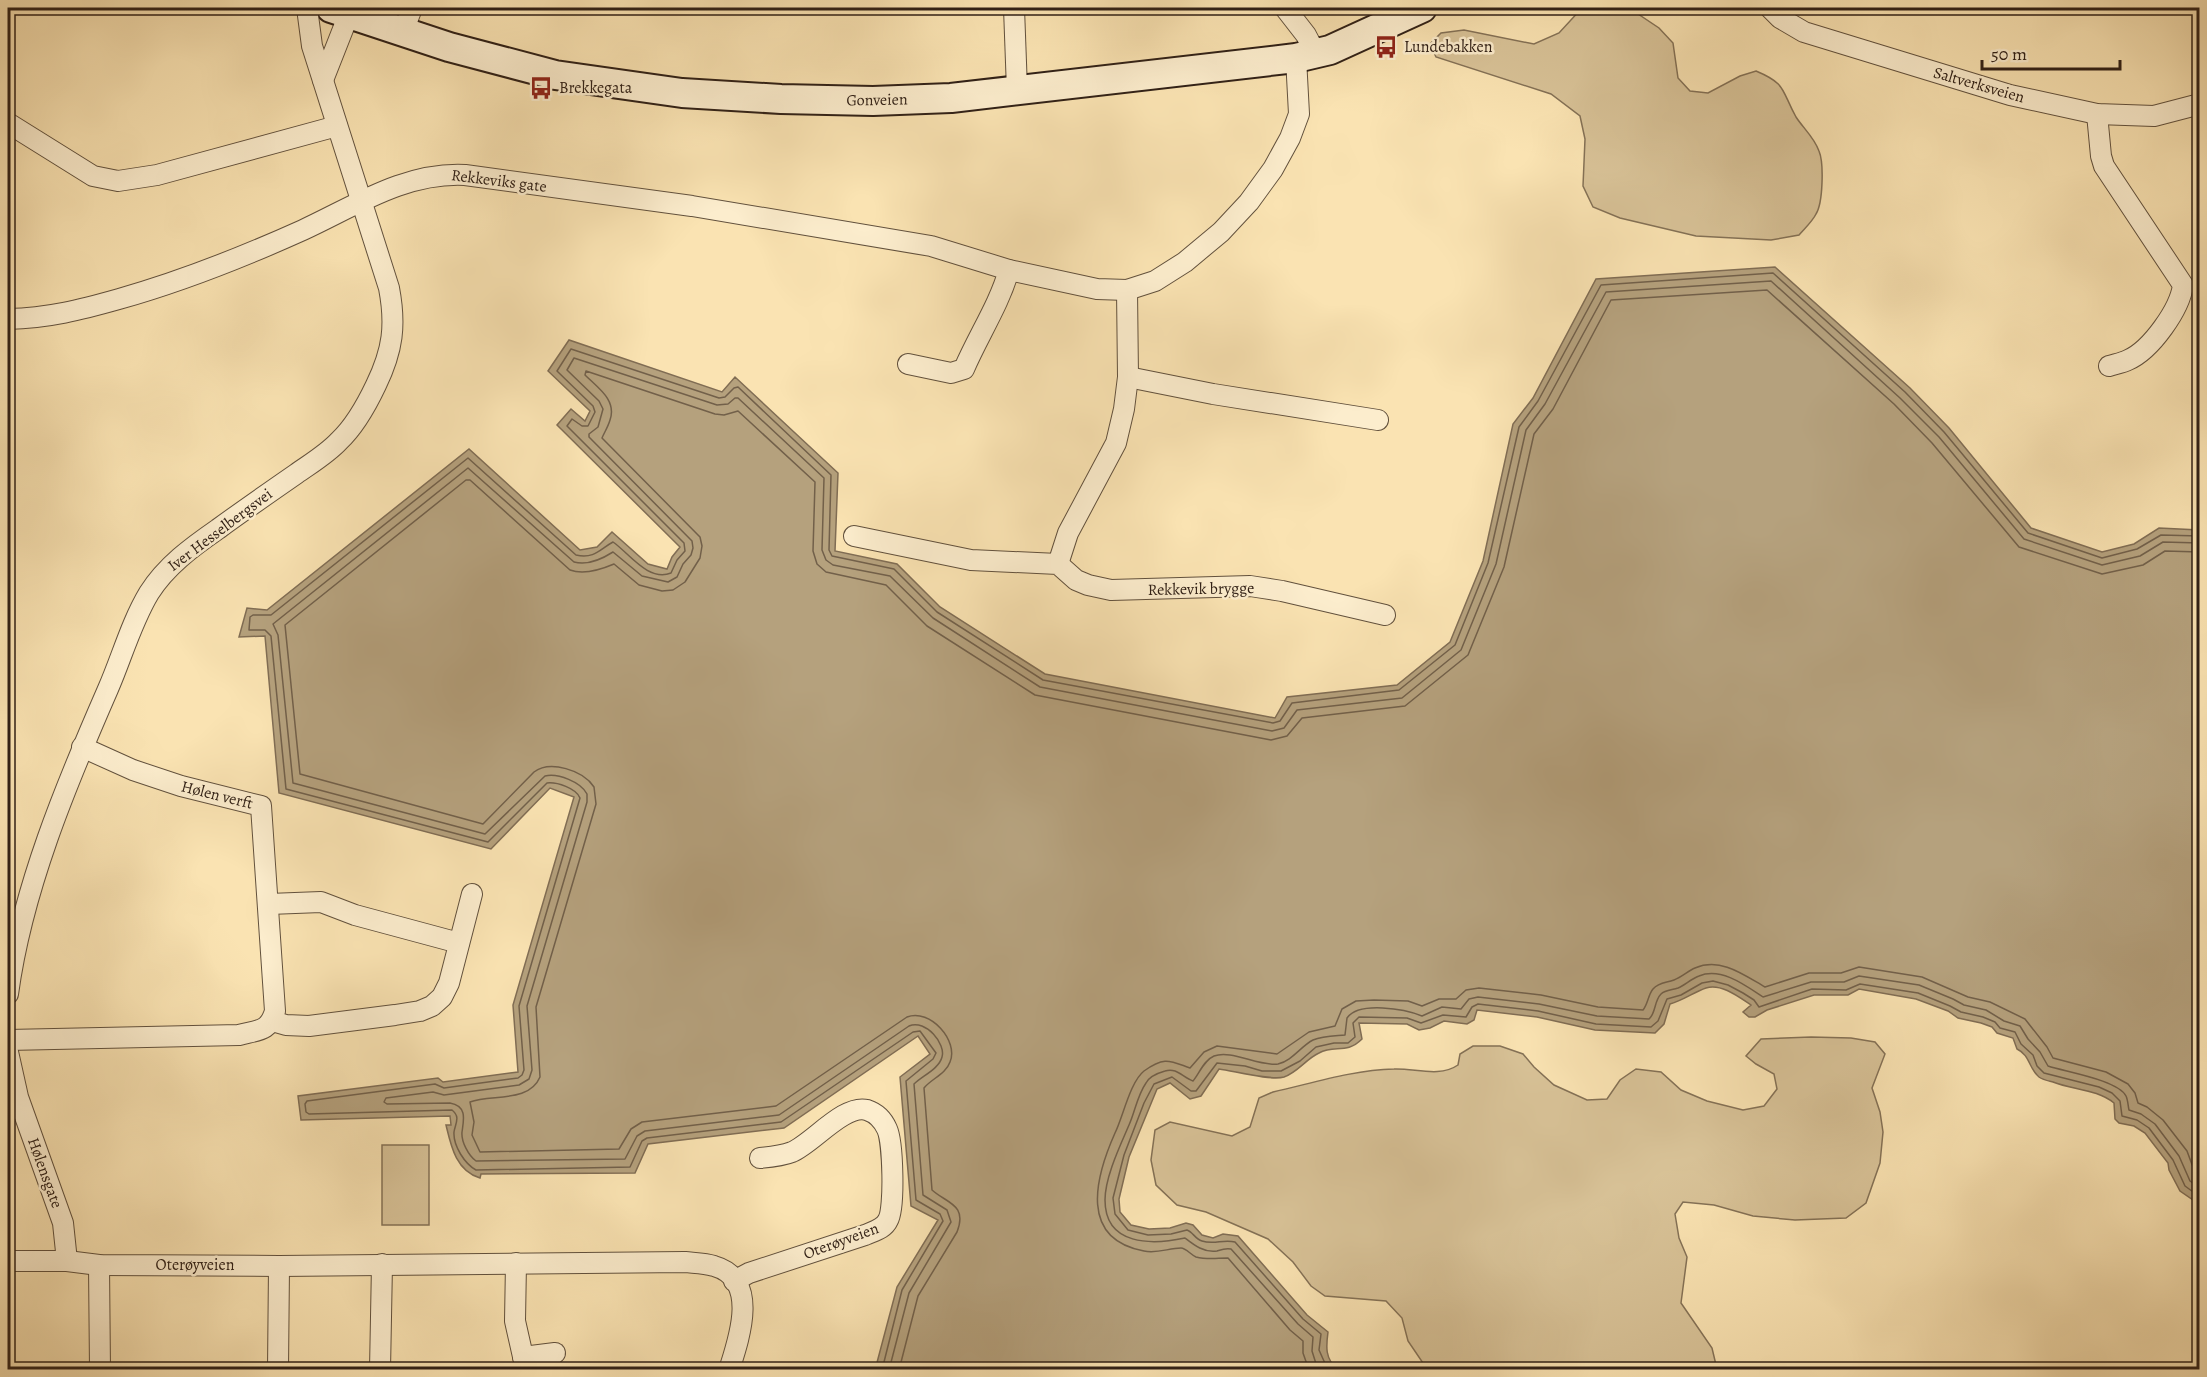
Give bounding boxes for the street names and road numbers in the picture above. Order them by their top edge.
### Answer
street label: Saltverksveien [1931,61,2027,109]
street label: Gonveien [846,88,908,112]
street label: Rekkeviks gate [450,164,548,198]
street label: Iver Hesselbergsvei [163,483,277,577]
street label: Rekkevik brygge [1148,577,1254,601]
street label: Hølen verft [179,775,255,815]
street label: Hølensgate [22,1135,68,1211]
street label: Oterøyveien [800,1217,882,1265]
street label: Oterøyveien [156,1254,235,1276]

